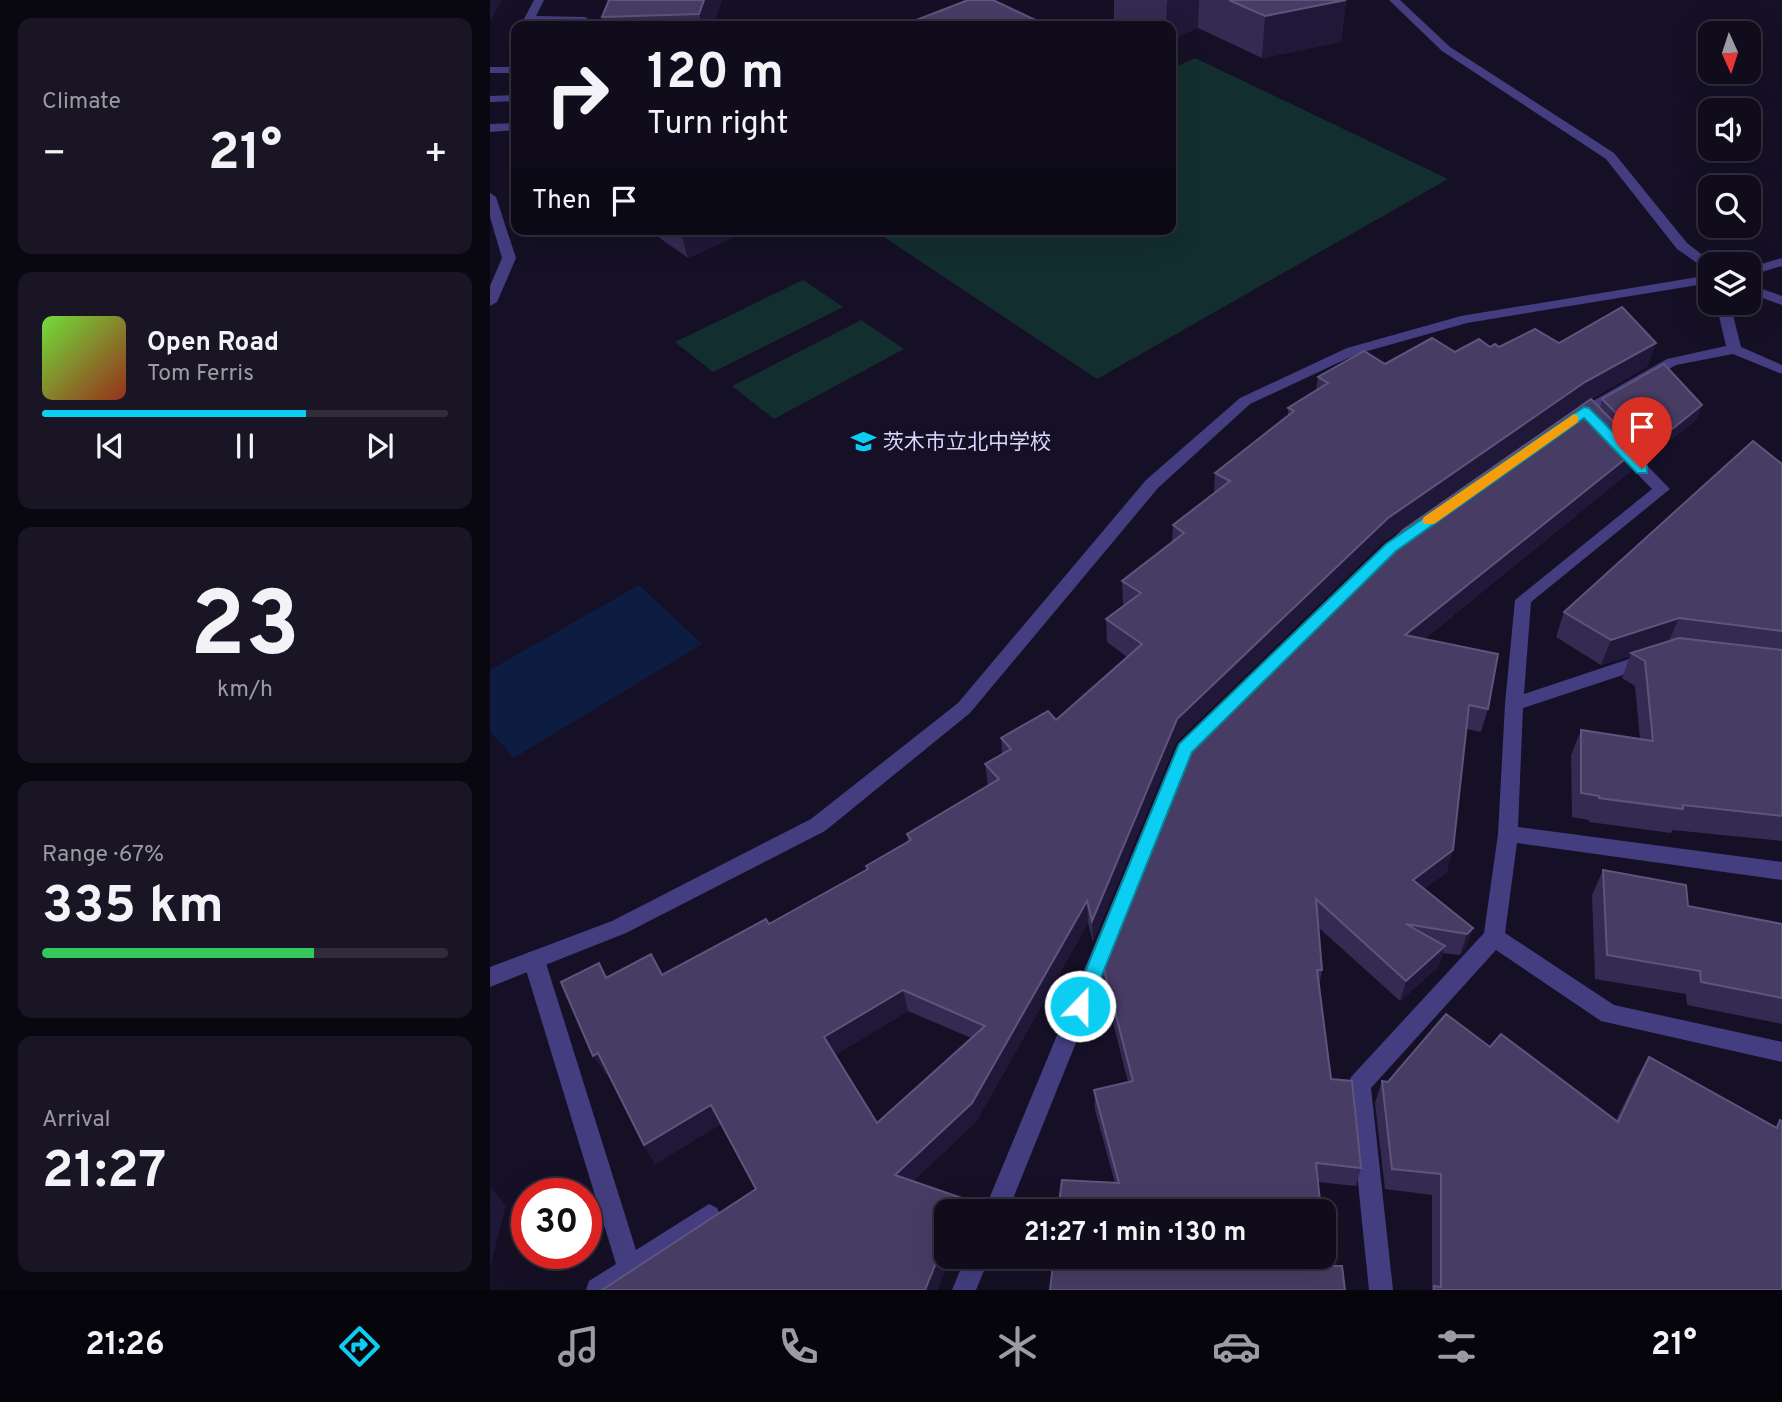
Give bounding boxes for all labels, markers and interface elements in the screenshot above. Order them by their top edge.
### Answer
north arrow [1698,21,1760,84]
map controls [1698,21,1761,315]
text: 120 m [647,44,784,106]
icon: right [532,49,623,140]
text: Climate [42,88,121,117]
button: sound [1698,98,1761,161]
text: Turn right [647,105,789,145]
text: 21° [208,122,282,188]
text: − [42,131,67,180]
text: + [423,131,448,180]
button: search [1698,175,1761,238]
icon: arrive [605,182,643,220]
text: Then [532,185,591,218]
button: layers [1698,252,1761,315]
text: Open Road [147,327,279,360]
text: Tom Ferris [147,360,254,389]
pin [1612,397,1672,469]
icon: arrive [1623,408,1661,446]
icon: previous [91,427,129,465]
icon: pause [226,427,264,465]
icon: next [361,427,399,465]
school or university icon: 茨木市立北中学校 [849,428,877,456]
place label: 茨木市立北中学校 [883,430,1051,457]
text: 23 [190,573,300,688]
text: km/h [217,676,273,705]
text: Range · 67% [42,841,164,870]
text: 335 km [42,875,224,941]
position arrow [1043,969,1117,1043]
text: Arrival [42,1106,111,1135]
text: 21:27 [42,1140,166,1206]
speed limit sign: 30 [511,1178,602,1269]
text: 21:27 · 1 min · 130 m [1024,1217,1246,1250]
icon: directions [335,1322,384,1371]
icon: music [554,1322,603,1371]
icon: phone [774,1322,823,1371]
icon: climate [993,1322,1042,1371]
icon: car [1212,1322,1261,1371]
icon: filters [1432,1322,1481,1371]
text: 21:26 [85,1326,165,1366]
text: 21° [1651,1326,1697,1366]

